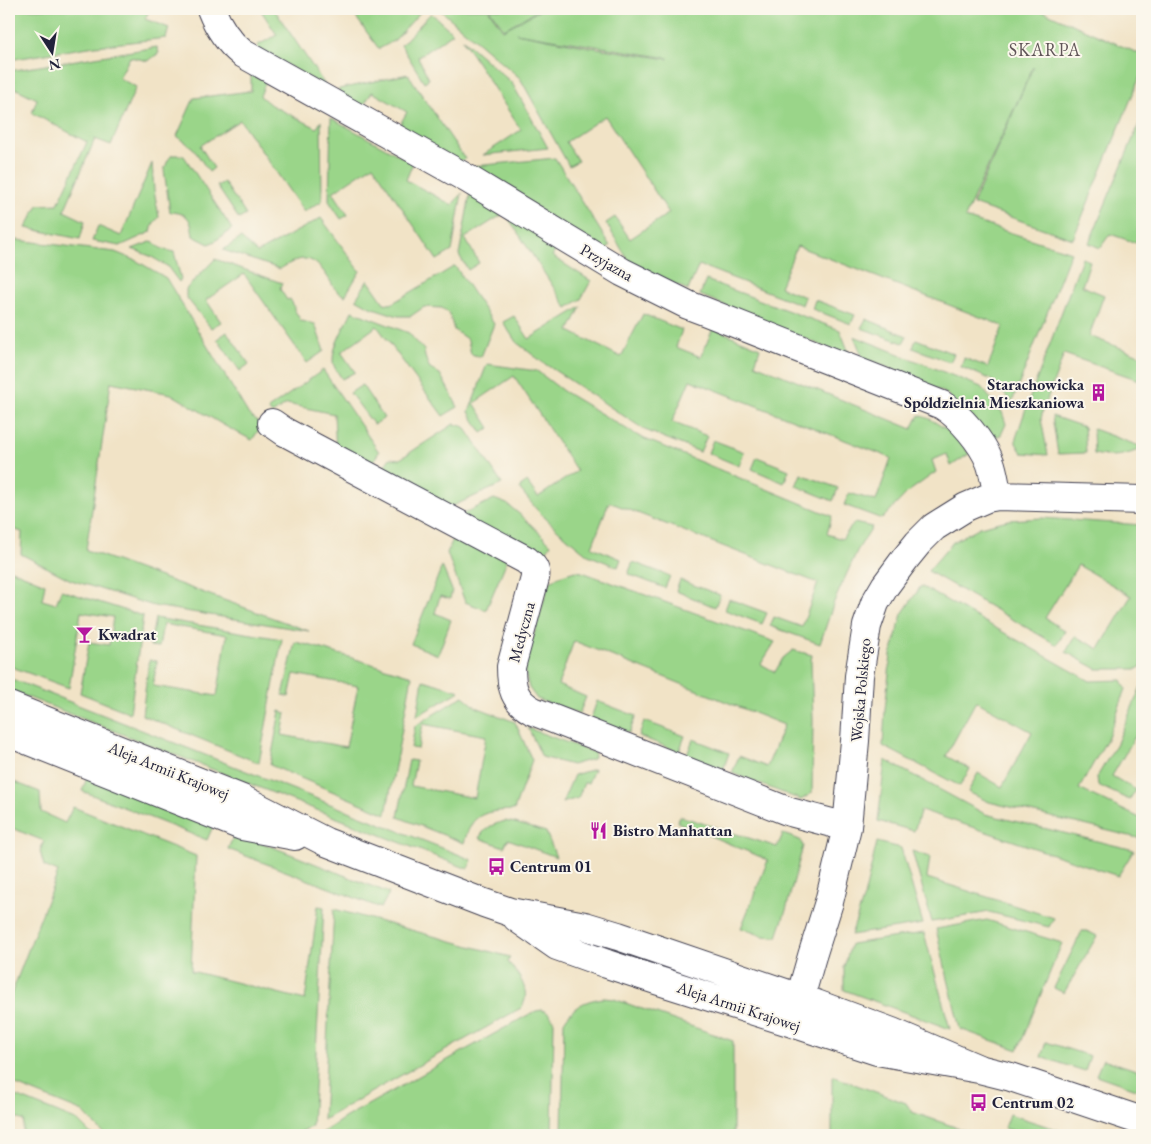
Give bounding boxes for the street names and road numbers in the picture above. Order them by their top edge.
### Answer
street label: Przyjazna [576,239,638,286]
street label: Medyczna [503,599,540,665]
street label: Wojska Polskiego [846,637,876,743]
street label: Aleja Armii Krajowej [104,736,232,804]
street label: Aleja Armii Krajowej [674,976,803,1036]

